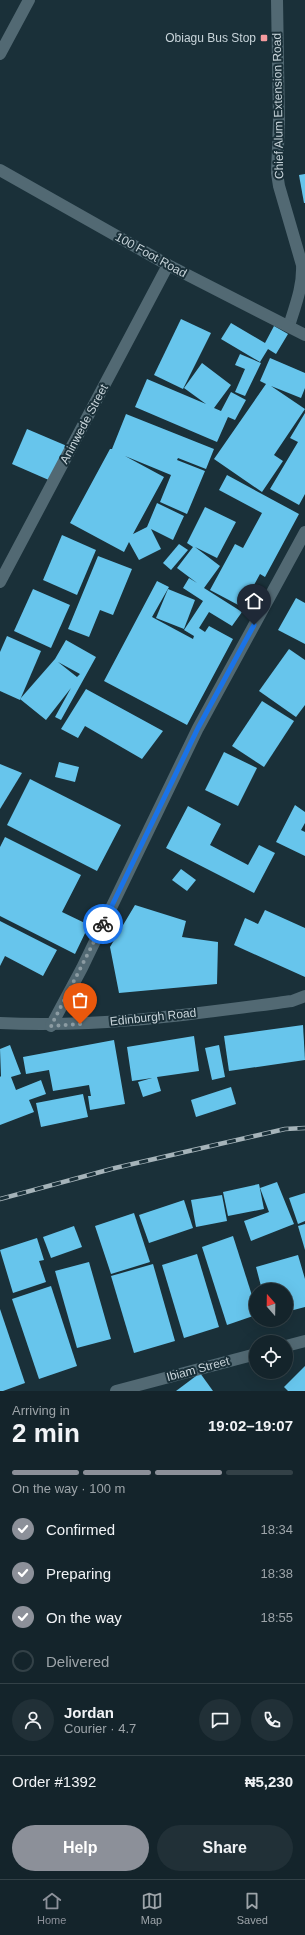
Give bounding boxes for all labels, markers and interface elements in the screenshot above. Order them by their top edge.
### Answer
place label: Obiagu Bus Stop [165,31,256,45]
marker: Obiagu Bus Stop [259,33,269,43]
street label: Chief Alum Extension Road [270,33,286,179]
street label: 100 Foot Road [113,230,189,280]
street label: Aninwede Street [57,381,111,466]
pin [237,584,271,625]
icon: home [243,590,265,612]
courier [83,904,123,944]
icon: bike [92,913,114,935]
pin [63,983,97,1024]
icon: bag [69,989,91,1011]
street label: Edinburgh Road [109,1006,197,1028]
north arrow [249,1283,293,1327]
map controls [249,1283,293,1379]
button: locate [249,1335,293,1379]
street label: Ibiam Street [165,1354,232,1384]
text: Arriving in [12,1403,70,1418]
text: 19:02–19:07 [208,1417,293,1434]
text: 2 min [12,1418,80,1448]
text: On the way · 100 m [12,1481,125,1496]
icon: check [12,1518,34,1540]
text: Confirmed [46,1521,115,1538]
text: 18:34 [260,1522,293,1537]
icon: check [12,1562,34,1584]
text: Preparing [46,1565,111,1582]
text: 18:38 [260,1566,293,1581]
icon: check [12,1606,34,1628]
text: On the way [46,1609,122,1626]
text: 18:55 [260,1610,293,1625]
text: Delivered [46,1653,109,1670]
button: person [12,1699,54,1741]
button: chat [199,1699,241,1741]
button: phone [251,1699,293,1741]
text: Jordan [64,1704,114,1721]
text: Courier · 4.7 [64,1721,136,1736]
text: Order #1392 [12,1773,96,1790]
text: ₦5,230 [245,1773,293,1790]
button: Help [12,1825,149,1871]
button: Share [157,1825,293,1871]
tab: Home [37,1890,66,1926]
tab: Map [141,1890,163,1926]
tab: Saved [237,1890,268,1926]

